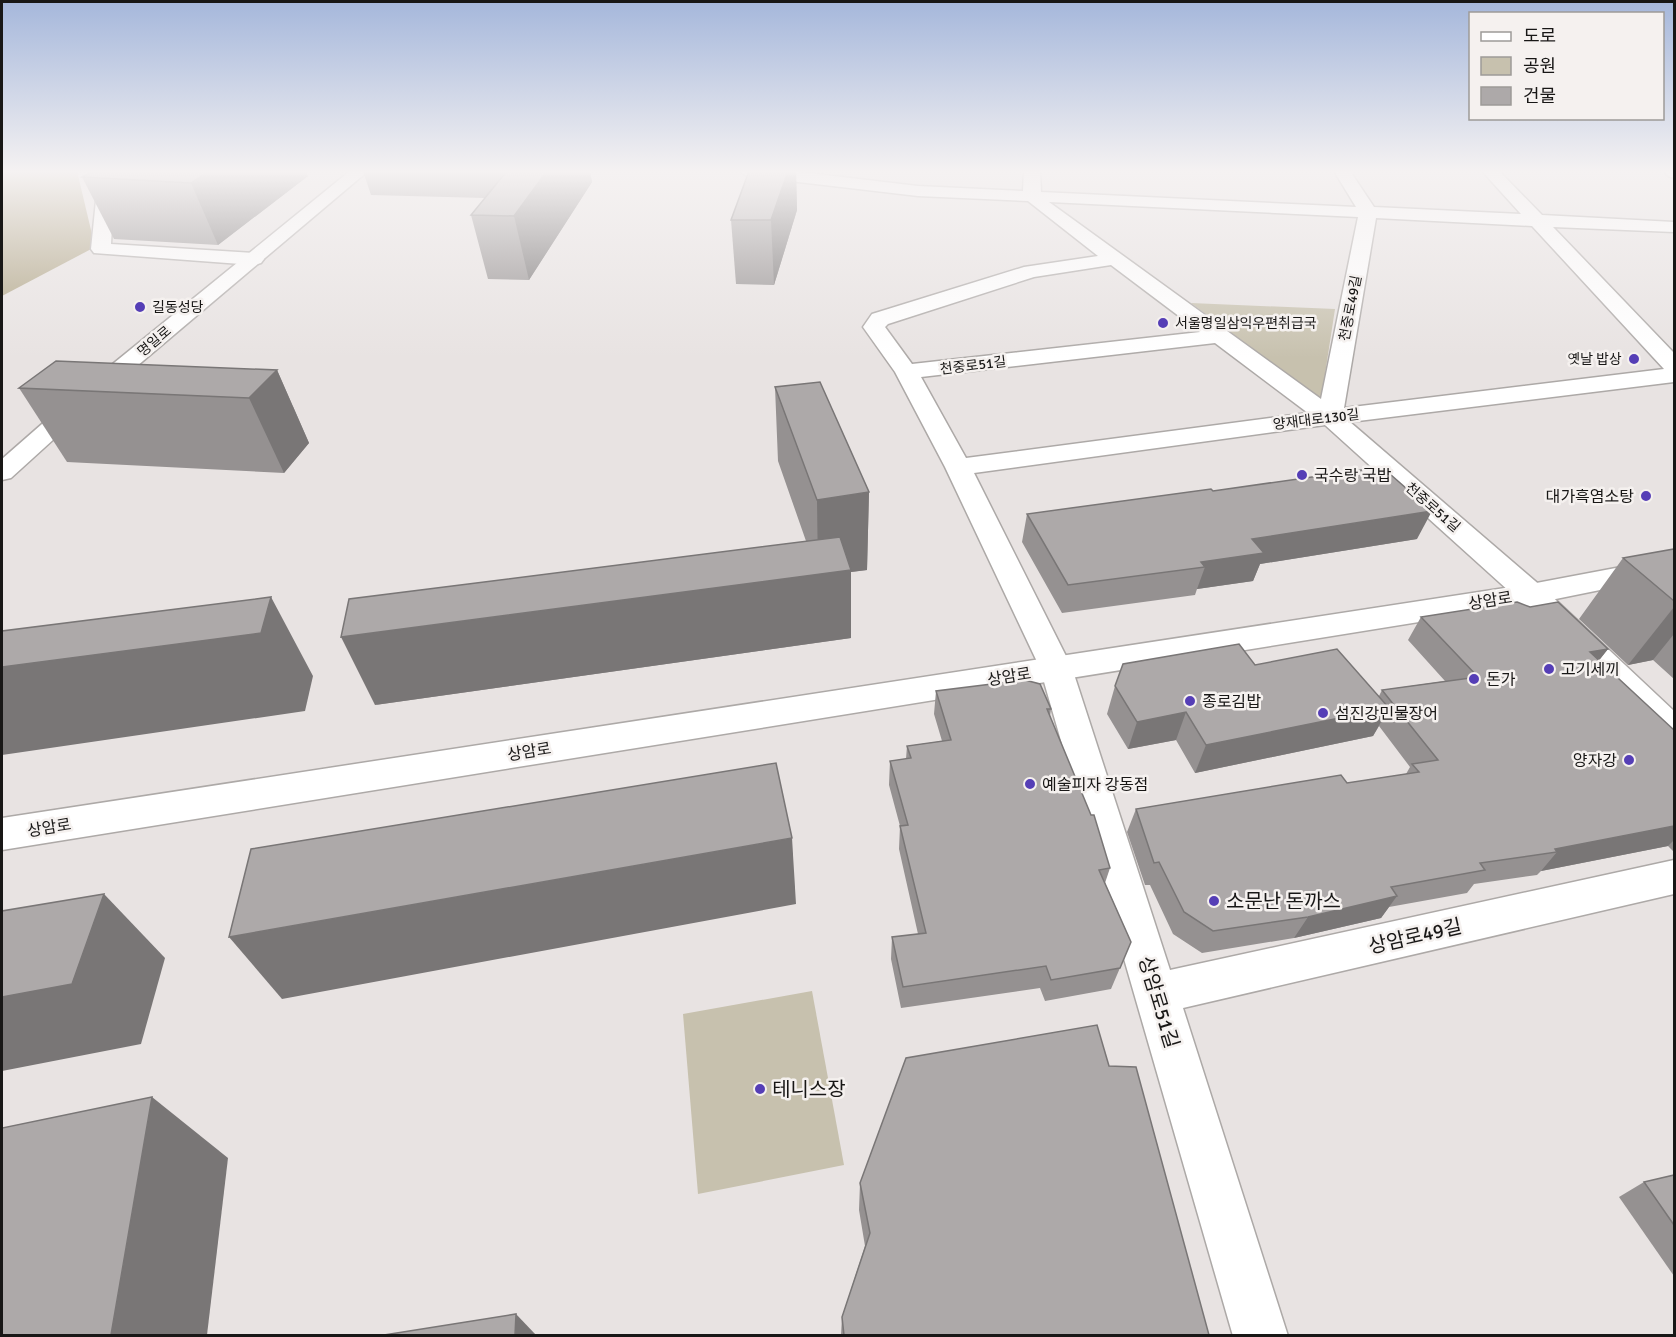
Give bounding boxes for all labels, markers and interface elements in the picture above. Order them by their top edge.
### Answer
legend [1469,12,1664,120]
text: 도로 [1523,25,1556,47]
text: 공원 [1523,55,1556,77]
text: 건물 [1523,85,1556,107]
street label: 천중로49길 [1336,274,1365,342]
place label: 길동성당 [152,299,204,316]
marker: 길동성당 [133,300,147,314]
place label: 서울명일삼익우편취급국 [1175,315,1317,332]
marker: 서울명일삼익우편취급국 [1156,316,1170,330]
street label: 명일로 [134,322,175,360]
place label: 옛날 밥상 [1567,351,1622,368]
marker: 옛날 밥상 [1627,352,1641,366]
street label: 천중로51길 [939,353,1007,378]
street label: 양재대로130길 [1272,406,1360,433]
place label: 국수랑 국밥 [1314,466,1391,486]
marker: 국수랑 국밥 [1295,468,1309,482]
street label: 천중로51길 [1402,479,1463,536]
place label: 대가흑염소탕 [1546,487,1634,507]
marker: 대가흑염소탕 [1639,489,1653,503]
street label: 상암로 [1467,588,1514,614]
place label: 고기세끼 [1561,660,1620,680]
marker: 고기세끼 [1542,662,1556,676]
street label: 상암로 [986,664,1033,690]
place label: 돈가 [1486,670,1516,690]
marker: 돈가 [1467,672,1481,686]
place label: 종로김밥 [1202,692,1261,712]
marker: 종로김밥 [1183,694,1197,708]
place label: 섬진강민물장어 [1335,704,1438,724]
marker: 섬진강민물장어 [1316,706,1330,720]
street label: 상암로 [506,739,553,765]
place label: 양자강 [1573,751,1617,771]
marker: 양자강 [1622,753,1636,767]
place label: 예술피자 강동점 [1042,775,1149,795]
marker: 예술피자 강동점 [1023,777,1037,791]
street label: 상암로 [26,815,73,841]
place label: 소문난 돈까스 [1226,889,1341,914]
marker: 소문난 돈까스 [1207,894,1221,908]
street label: 상암로49길 [1366,914,1464,959]
street label: 상암로51길 [1133,953,1184,1051]
place label: 테니스장 [772,1077,846,1102]
marker: 테니스장 [753,1082,767,1096]

